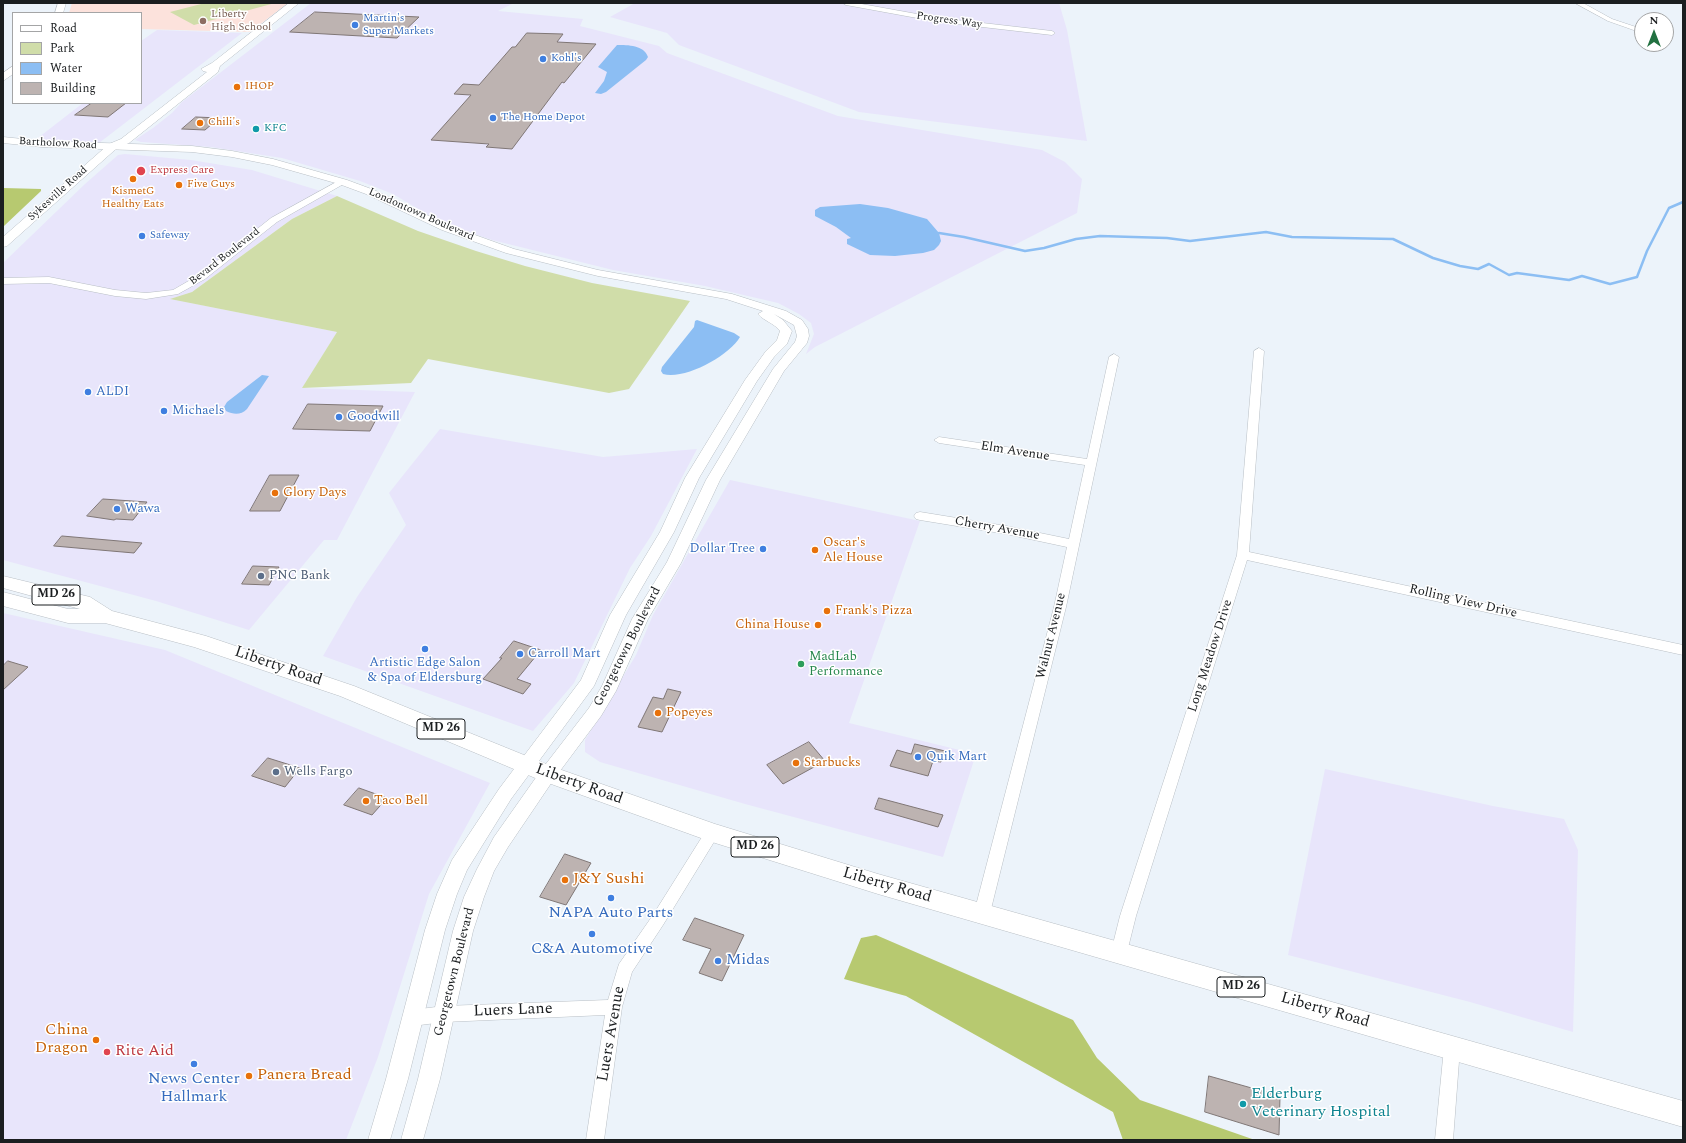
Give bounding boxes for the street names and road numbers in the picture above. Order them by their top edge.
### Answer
street label: Progress Way [915,10,983,32]
street label: Bartholow Road [19,135,97,153]
street label: Sykesville Road [26,164,90,224]
street label: Londontown Boulevard [366,186,476,244]
street label: Bevard Boulevard [187,225,263,289]
street label: Elm Avenue [979,439,1051,465]
street label: Cherry Avenue [953,514,1041,544]
street label: Rolling View Drive [1408,582,1518,622]
road number: MD 26 [32,585,80,605]
street label: Georgetown Boulevard [591,585,665,709]
street label: Walnut Avenue [1034,591,1070,681]
street label: Long Meadow Drive [1185,598,1237,714]
street label: Liberty Road [232,643,324,691]
road number: MD 26 [417,719,465,739]
street label: Liberty Road [533,760,625,810]
road number: MD 26 [731,837,779,857]
street label: Liberty Road [840,864,934,908]
street label: Georgetown Boulevard [431,906,479,1038]
road number: MD 26 [1217,977,1265,997]
street label: Luers Avenue [594,985,630,1083]
street label: Liberty Road [1278,989,1372,1033]
street label: Luers Lane [473,1000,553,1022]

